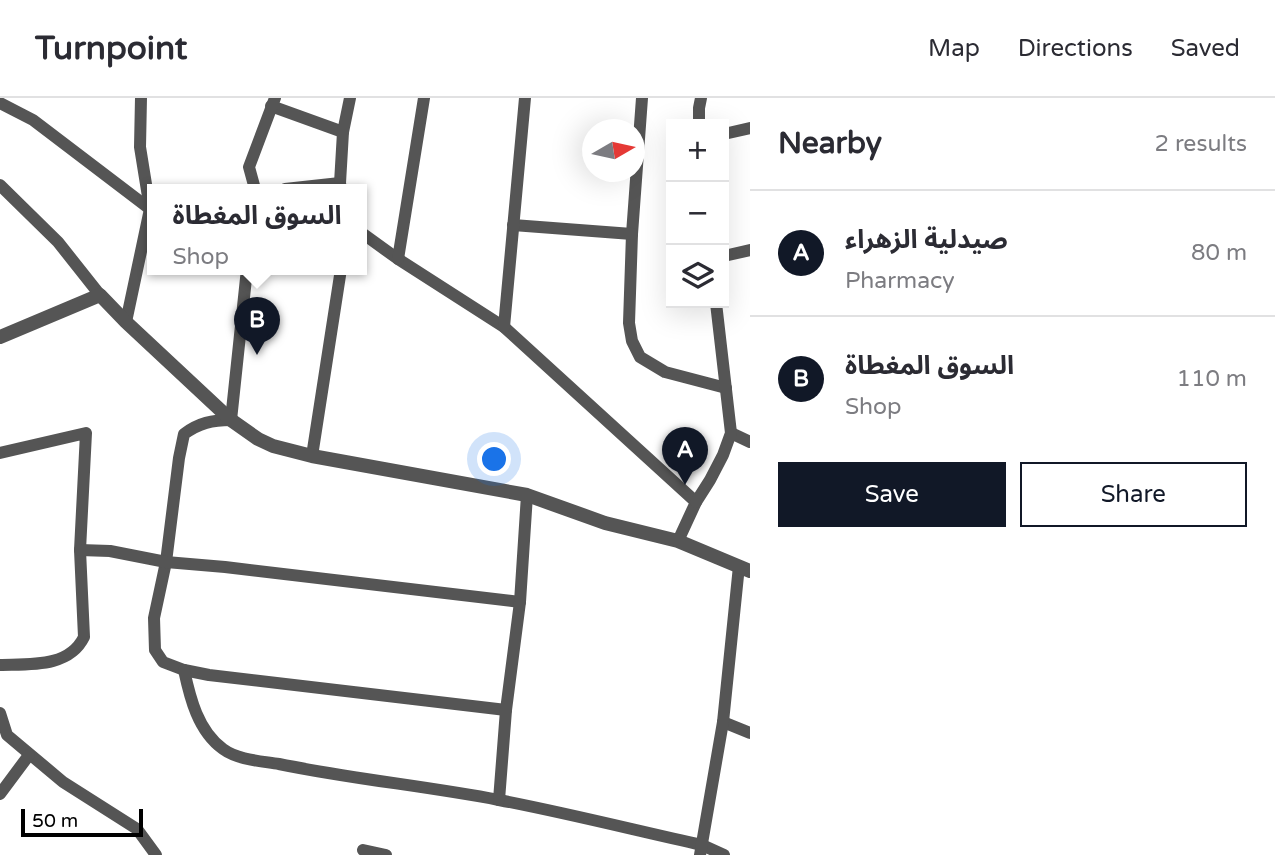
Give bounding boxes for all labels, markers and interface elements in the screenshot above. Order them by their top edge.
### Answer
text: Turnpoint [35,29,187,68]
text: Map [928,34,980,63]
text: Directions [1018,34,1133,63]
text: Saved [1171,34,1240,63]
north arrow [582,119,645,182]
map controls [666,119,729,308]
button: + [666,119,729,182]
text: Nearby [778,125,882,162]
text: 2 results [1154,130,1247,158]
button: − [666,182,729,245]
popup [147,184,367,275]
text: السوق المغطاة [172,200,342,231]
text: صيدلية الزهراء [845,224,1008,255]
text: A [792,239,810,267]
text: 80 m [1191,239,1247,267]
text: Shop [172,243,229,271]
button: layers [666,245,729,308]
text: Pharmacy [845,267,955,295]
pin: B [234,297,280,355]
text: السوق المغطاة [845,350,1014,381]
text: B [793,365,809,393]
text: 110 m [1177,365,1247,393]
text: Shop [845,393,902,421]
pin: A [662,427,708,485]
your location [477,442,511,476]
button: Save [778,462,1006,527]
button: Share [1020,462,1247,527]
scale bar [21,806,144,838]
text: 50 m [32,810,78,832]

